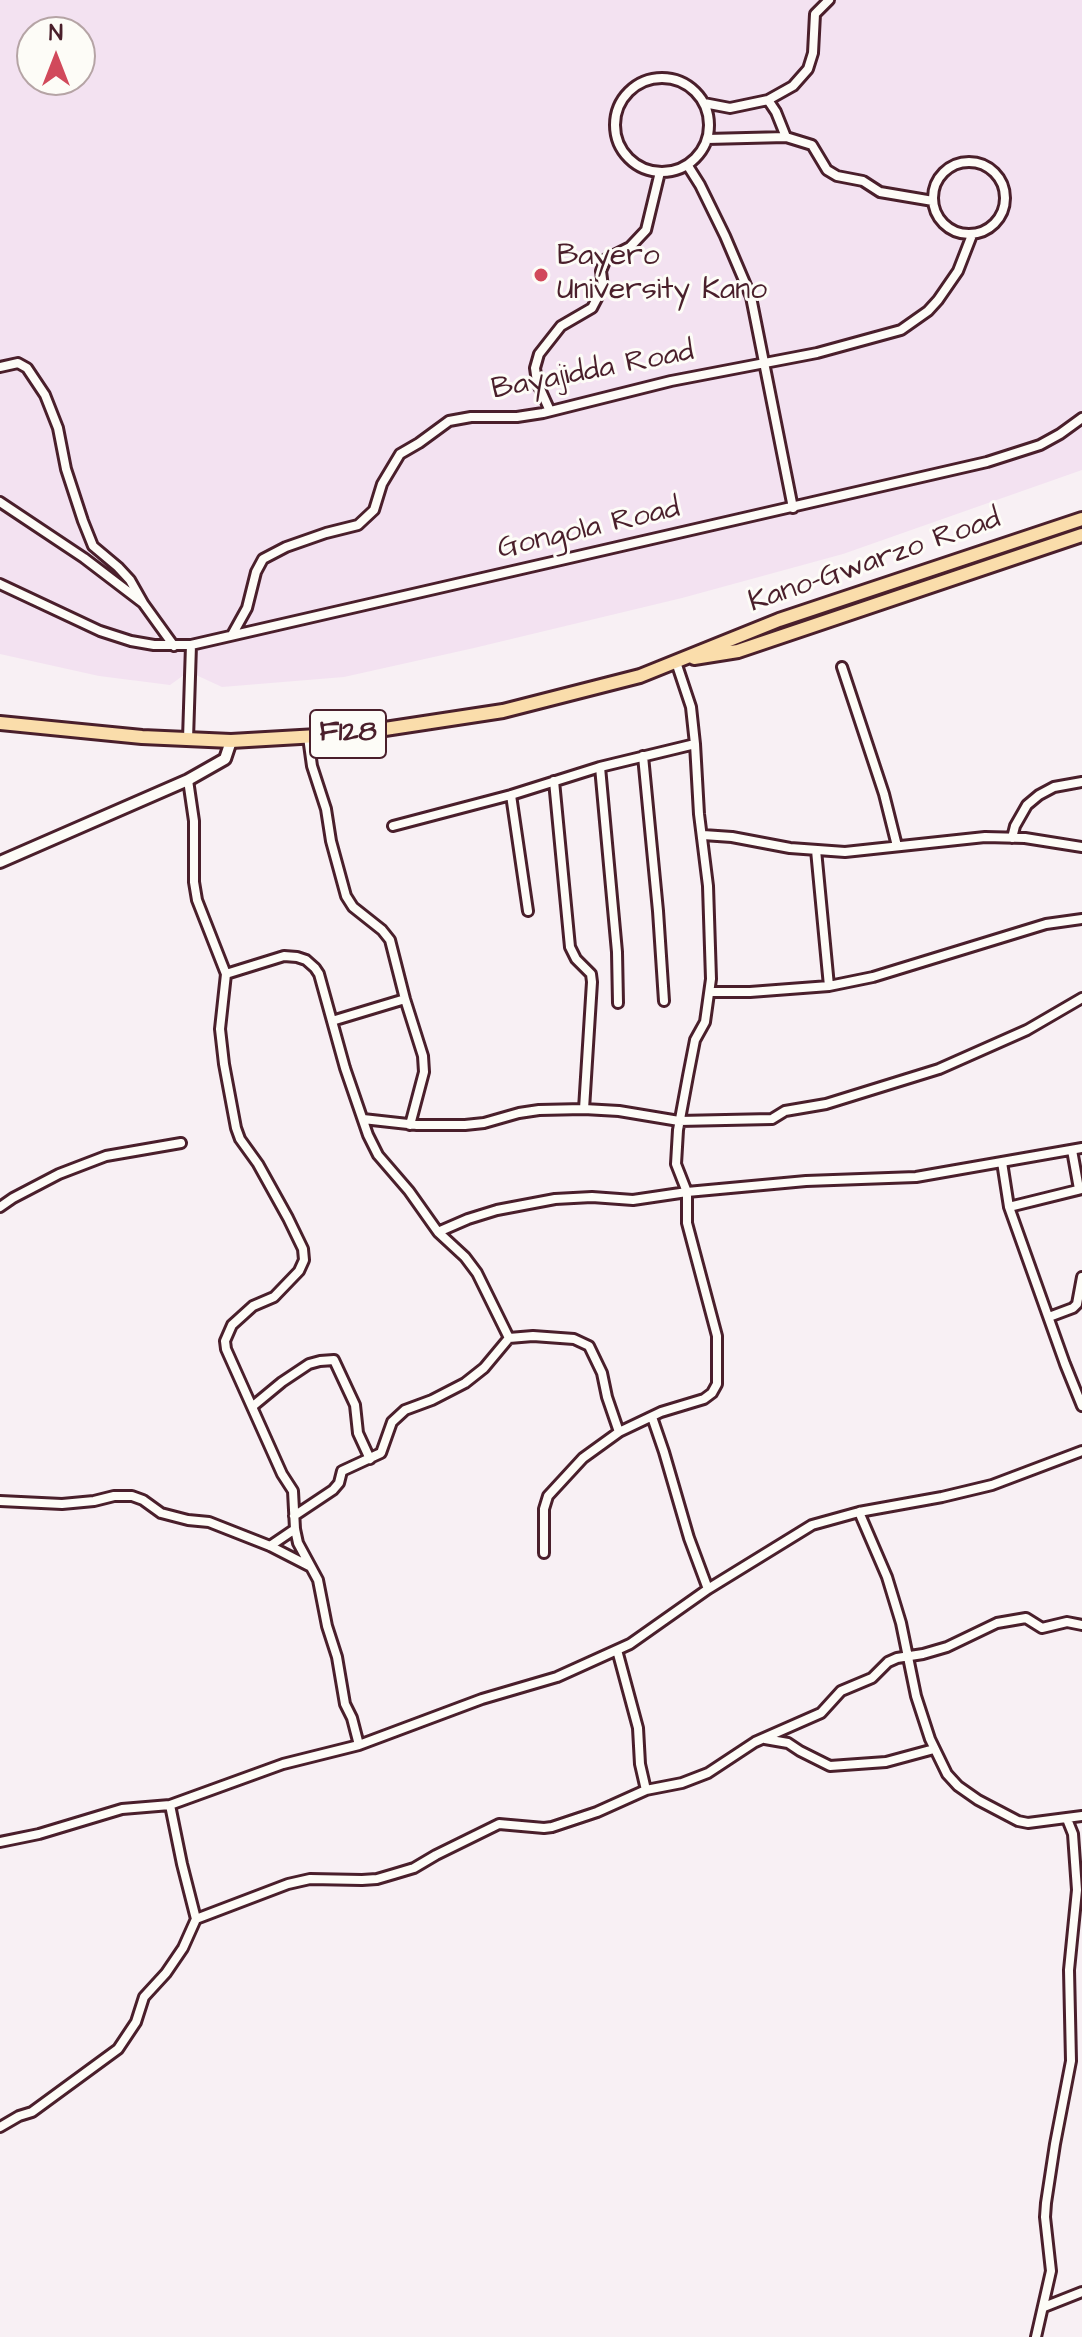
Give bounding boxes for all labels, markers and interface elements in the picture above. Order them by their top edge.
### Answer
north arrow [16,16,96,96]
text: N [49,18,63,49]
place label: Bayero University Kano [557,240,767,310]
marker: Bayero University Kano [532,266,550,284]
street label: Bayajidda Road [489,335,697,409]
street label: Gongola Road [494,492,684,568]
street label: Kano-Gwarzo Road [744,502,1006,622]
road number: F128 [310,710,386,758]

